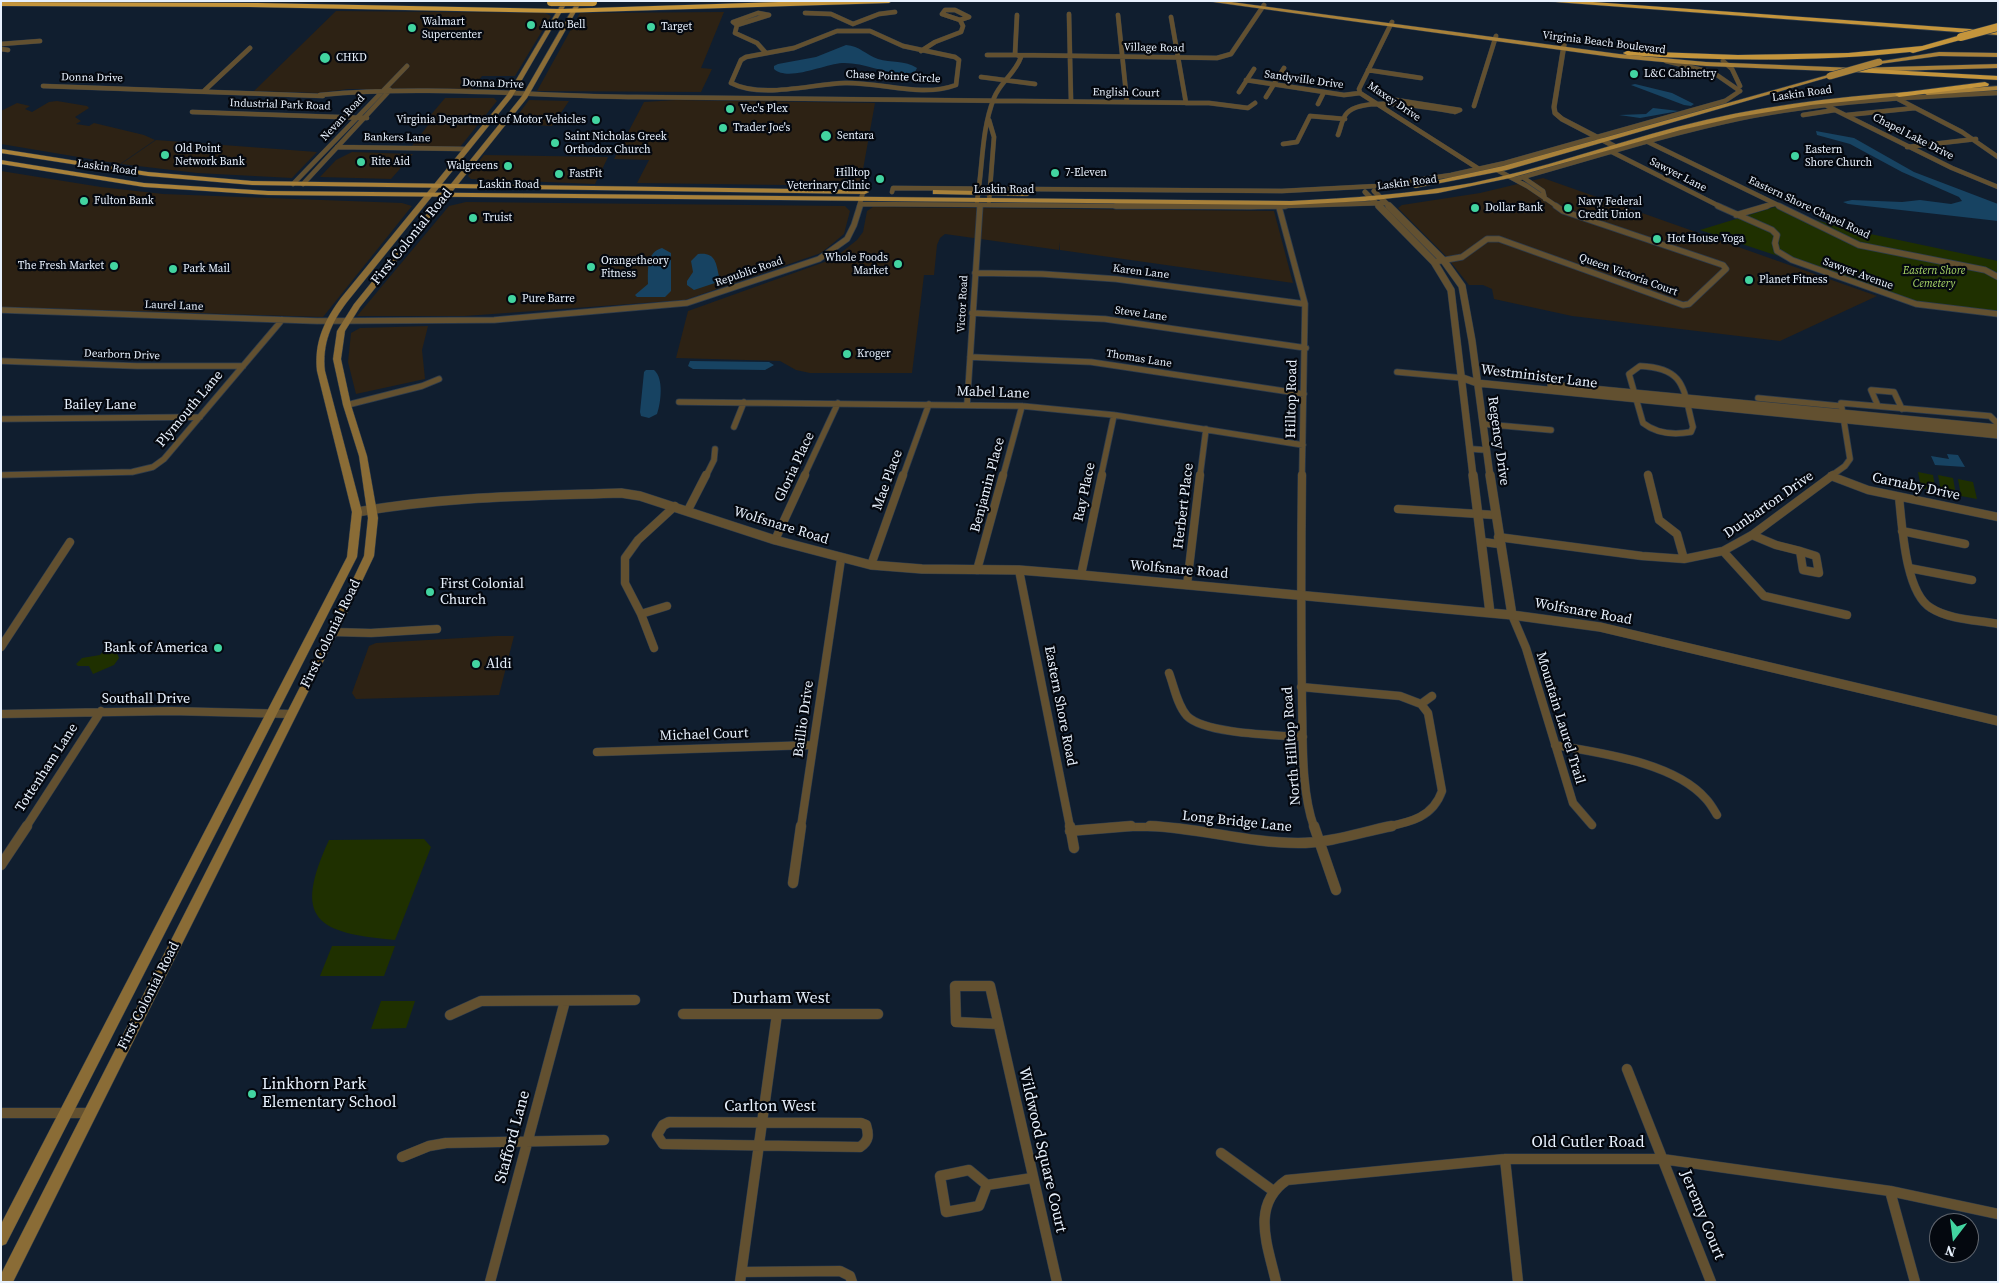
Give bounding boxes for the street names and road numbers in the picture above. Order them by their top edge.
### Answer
street label: Virginia Beach Boulevard [1542,29,1666,57]
street label: Village Road [1123,41,1185,55]
street label: Chase Pointe Circle [845,68,941,86]
street label: Sandyville Drive [1264,68,1344,92]
street label: Donna Drive [61,71,123,85]
street label: Donna Drive [462,76,524,92]
street label: Maxey Drive [1365,79,1423,125]
street label: Laskin Road [1771,83,1833,105]
street label: English Court [1092,86,1160,100]
street label: Nevan Road [318,92,368,144]
street label: Industrial Park Road [229,97,331,113]
street label: Chapel Lake Drive [1870,111,1956,163]
street label: Bankers Lane [363,131,431,145]
street label: Sawyer Lane [1647,155,1709,195]
street label: Laskin Road [76,157,138,179]
street label: Laskin Road [1376,173,1438,193]
street label: Eastern Shore Chapel Road [1746,174,1872,242]
street label: Laskin Road [479,178,539,192]
street label: Laskin Road [974,183,1034,197]
street label: First Colonial Road [368,185,456,289]
street label: Queen Victoria Court [1577,251,1679,299]
street label: Republic Road [713,254,785,290]
street label: Sawyer Avenue [1821,255,1895,293]
street label: Karen Lane [1112,262,1170,282]
street label: Victor Road [955,275,971,333]
street label: Laurel Lane [144,298,204,314]
street label: Steve Lane [1114,304,1168,324]
street label: Dearborn Drive [84,347,160,363]
street label: Thomas Lane [1105,347,1173,371]
street label: Hilltop Road [1283,359,1301,439]
street label: Westminister Lane [1480,361,1598,393]
street label: Plymouth Lane [153,367,227,451]
street label: Mabel Lane [956,383,1030,403]
street label: Regency Drive [1483,395,1513,487]
street label: Bailey Lane [64,397,136,413]
street label: Gloria Place [771,429,819,505]
street label: Benjamin Place [967,436,1009,534]
street label: Mae Place [869,447,907,513]
street label: Ray Place [1071,461,1099,523]
street label: Herbert Place [1170,462,1198,550]
street label: Dunbarton Drive [1721,468,1817,542]
street label: Carnaby Drive [1870,469,1962,505]
street label: Wolfsnare Road [731,504,831,548]
street label: Wolfsnare Road [1129,557,1229,583]
street label: First Colonial Road [297,577,365,691]
street label: Wolfsnare Road [1533,595,1633,629]
street label: Eastern Shore Road [1040,644,1080,768]
street label: Mountain Laurel Trail [1532,650,1588,786]
street label: Baillio Drive [790,680,818,758]
street label: North Hilltop Road [1279,686,1305,806]
street label: Southall Drive [102,691,190,707]
street label: Tottenham Lane [12,721,82,815]
street label: Michael Court [659,725,749,745]
street label: Long Bridge Lane [1181,808,1293,836]
street label: First Colonial Road [115,939,183,1053]
street label: Durham West [732,989,830,1009]
street label: Wildwood Square Court [1014,1065,1070,1235]
street label: Stafford Lane [491,1088,535,1186]
street label: Carlton West [724,1097,816,1117]
street label: Old Cutler Road [1531,1133,1645,1153]
street label: Jeremy Court [1675,1167,1729,1263]

